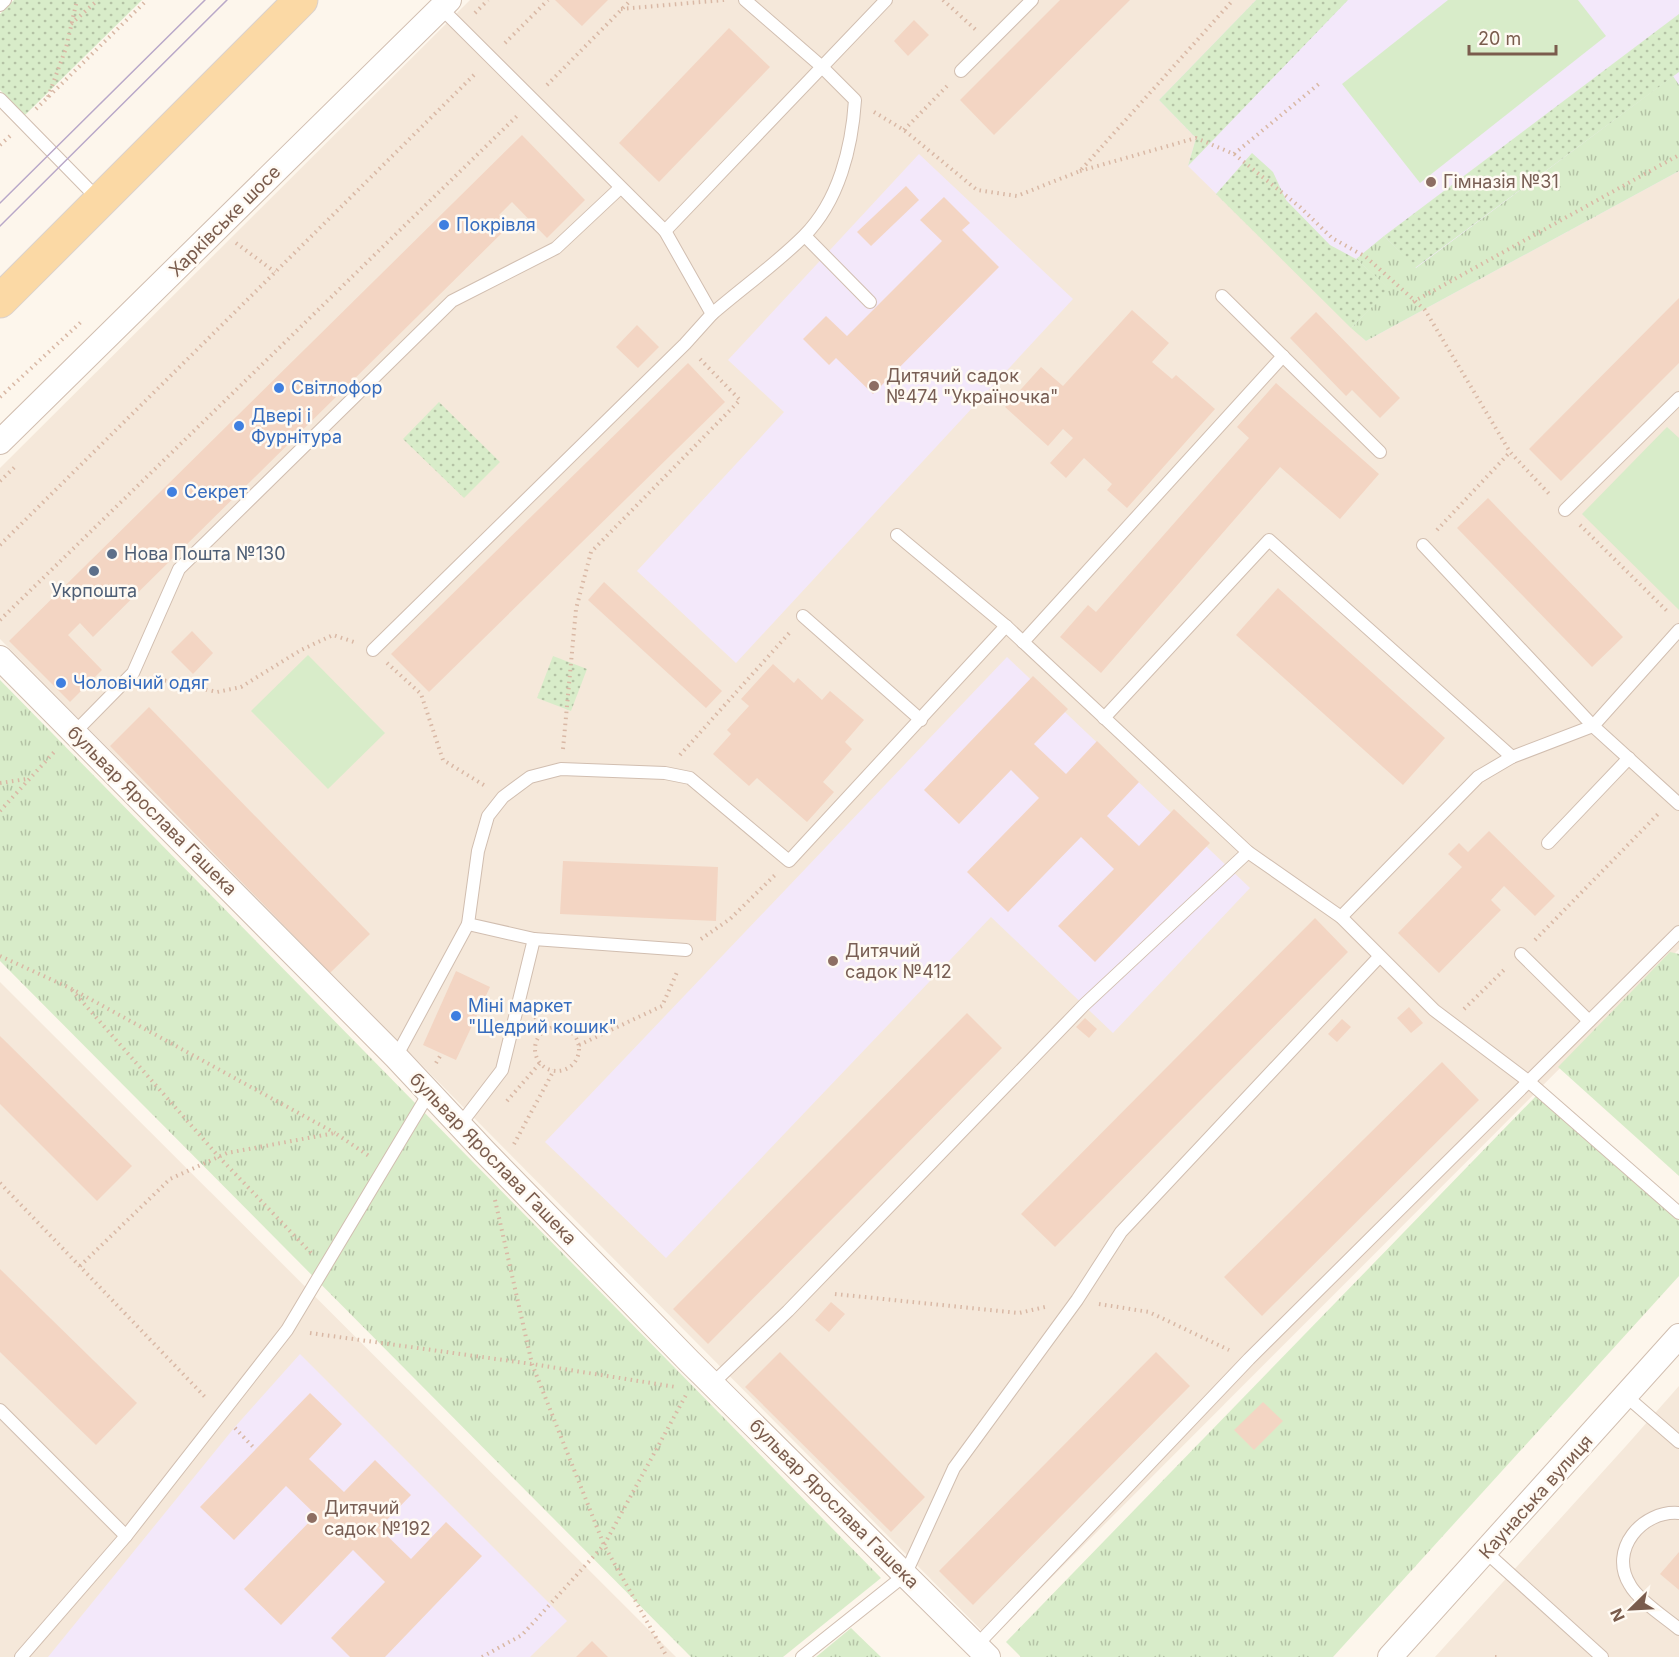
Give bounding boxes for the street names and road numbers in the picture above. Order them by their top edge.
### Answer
street label: Харківське шосе [165,161,285,281]
street label: бульвар Ярослава Гашека [63,722,241,900]
street label: бульвар Ярослава Гашека [406,1068,581,1249]
street label: бульвар Ярослава Гашека [745,1415,923,1593]
street label: Каунаська вулиця [1475,1430,1597,1563]

